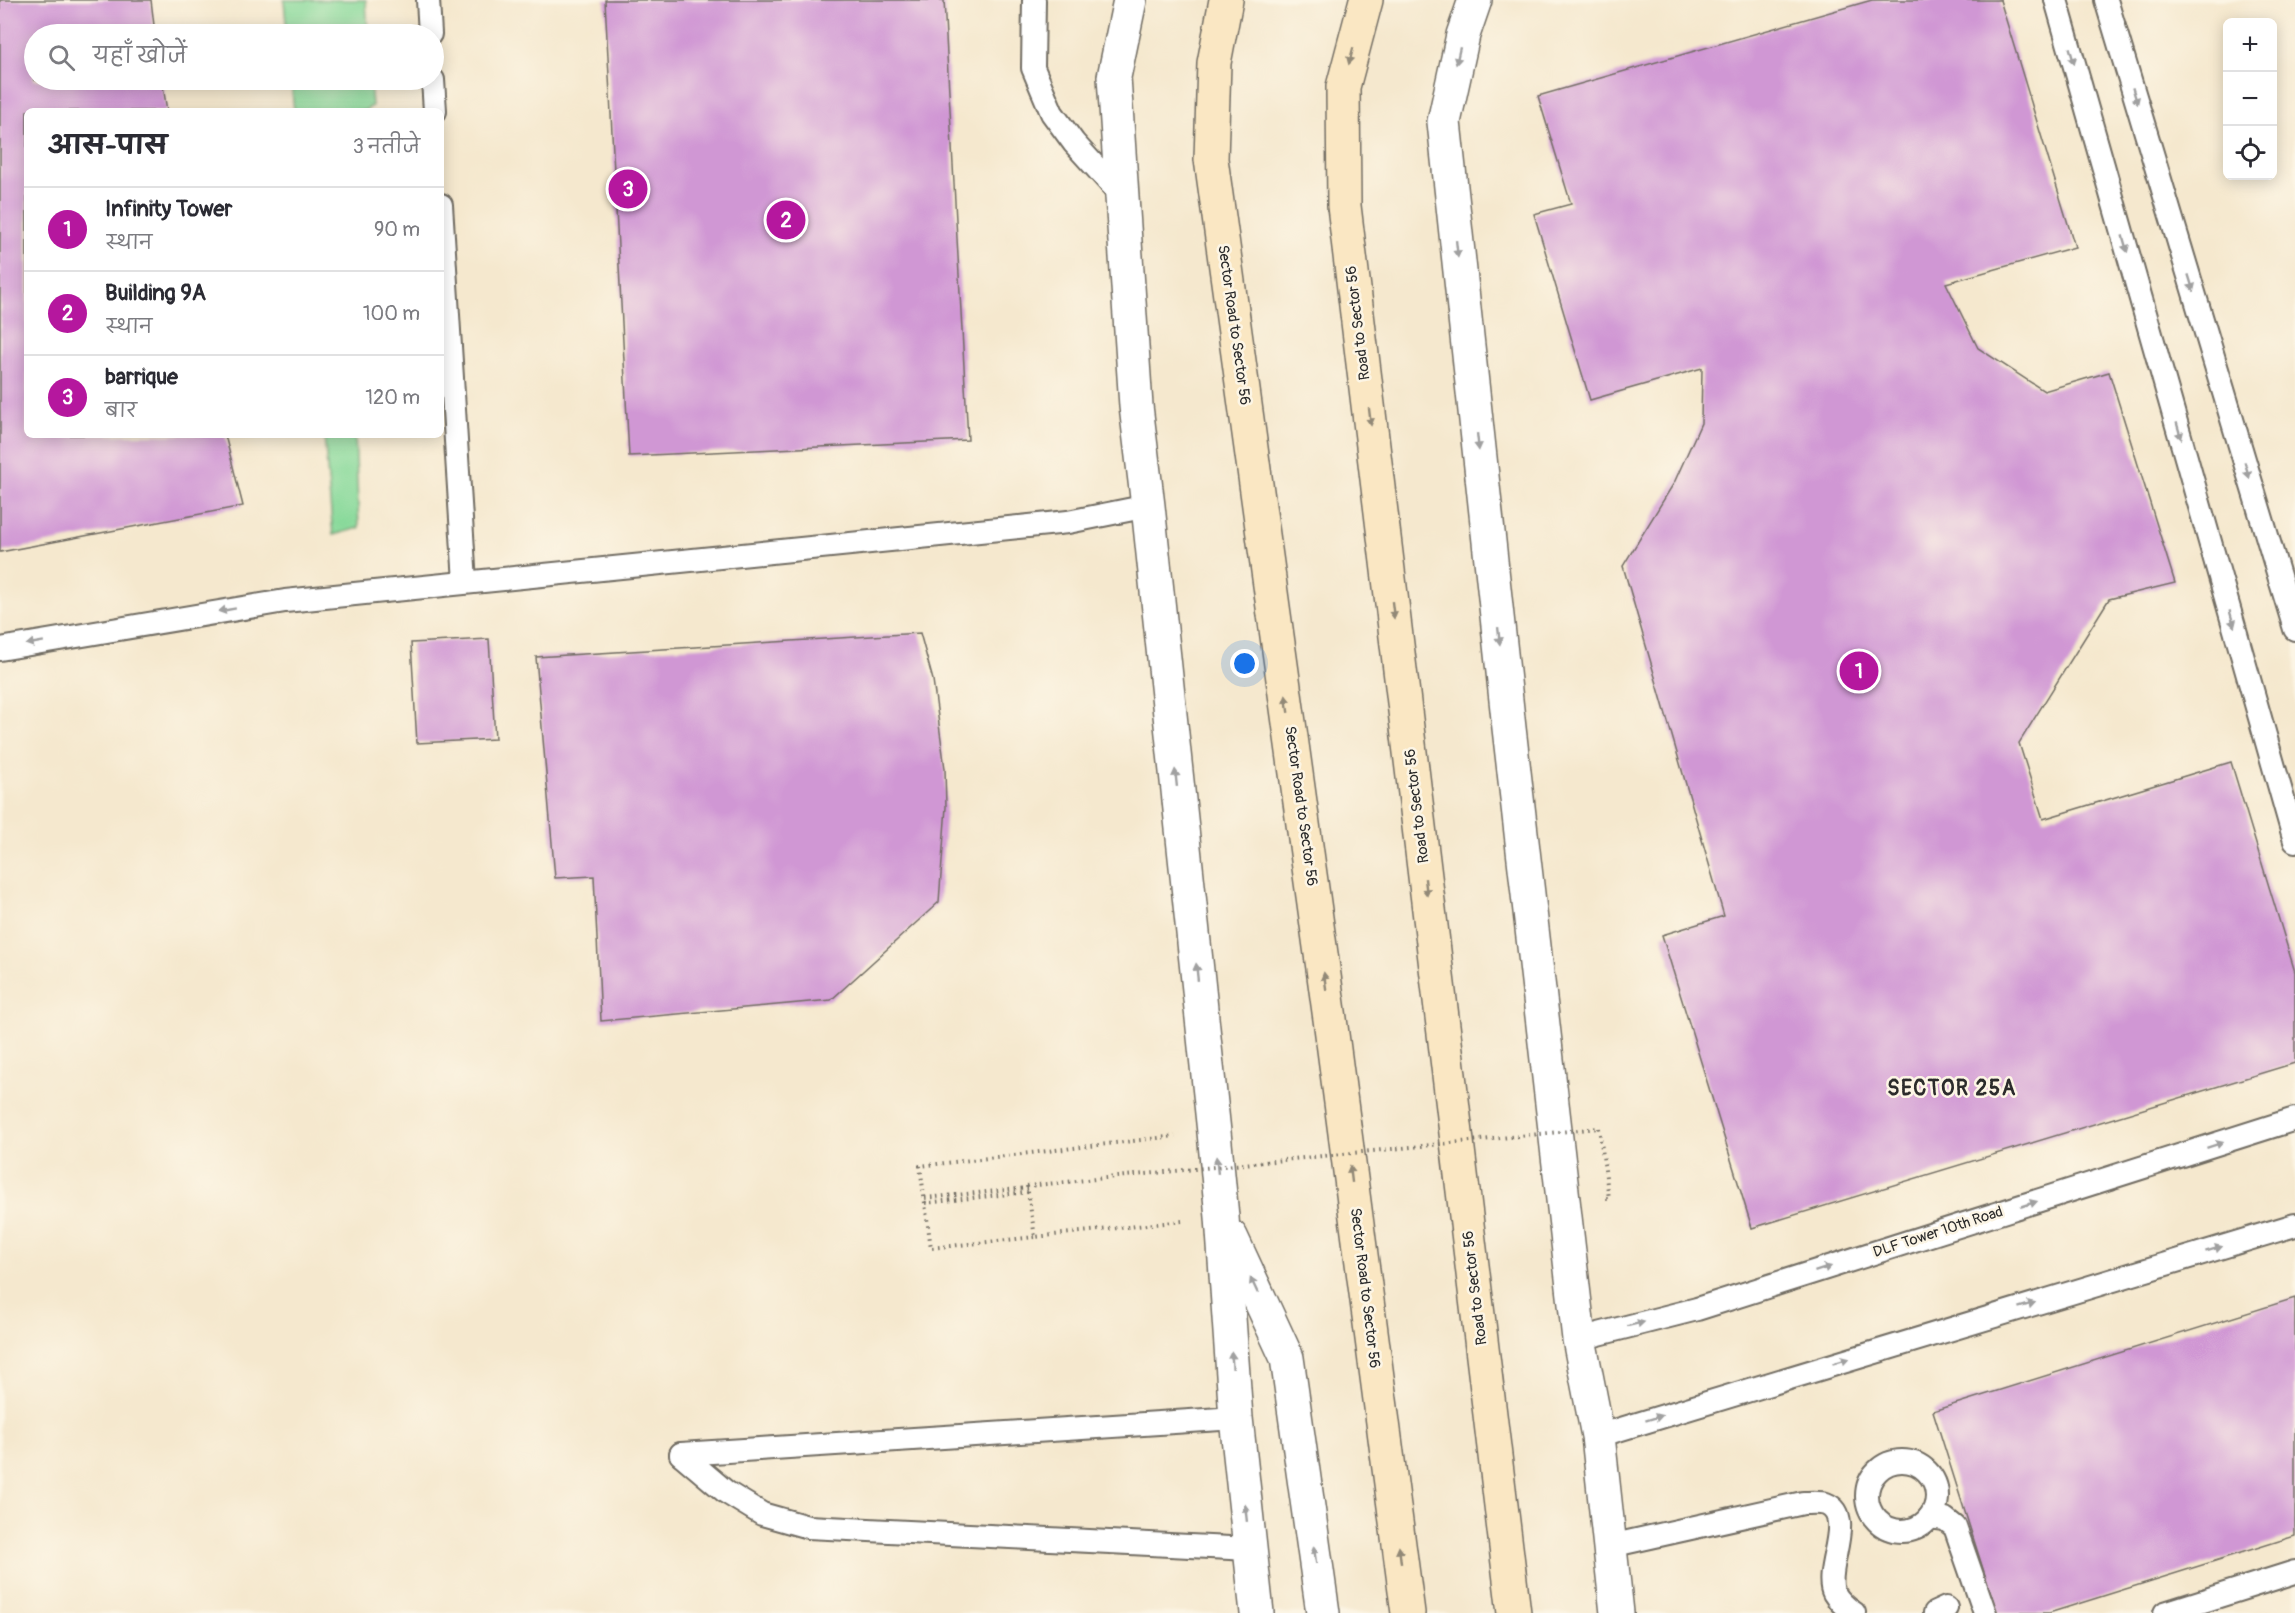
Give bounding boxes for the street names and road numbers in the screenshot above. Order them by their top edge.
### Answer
street label: Sector Road to Sector 56 [1213,244,1255,406]
street label: Road to Sector 56 [1342,265,1374,381]
street label: Sector Road to Sector 56 [1280,725,1322,887]
street label: Road to Sector 56 [1401,748,1433,864]
street label: DLF Tower 10th Road [1871,1202,2005,1262]
street label: Sector Road to Sector 56 [1346,1207,1384,1369]
street label: Road to Sector 56 [1459,1230,1491,1346]

